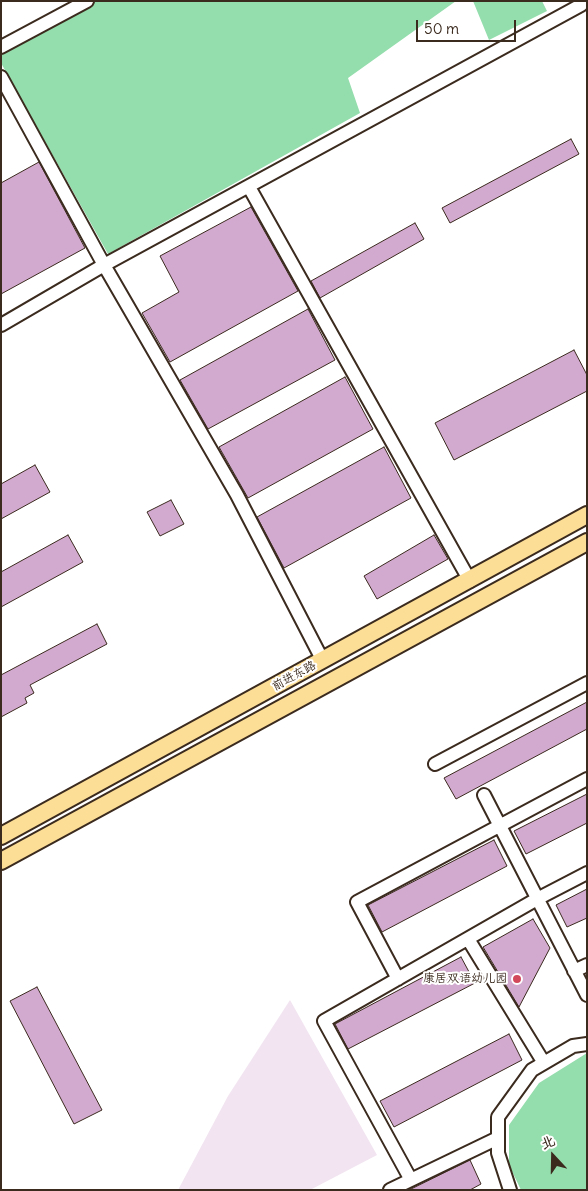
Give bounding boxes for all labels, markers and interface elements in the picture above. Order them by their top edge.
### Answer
scale bar [418,10,518,42]
text: 50 m [424,19,459,38]
street label: 前进东路 [270,658,318,694]
place label: 康居双语幼儿园 [423,972,507,986]
marker: 康居双语幼儿园 [511,973,523,985]
north arrow [528,1131,578,1181]
text: 北 [538,1131,557,1153]

